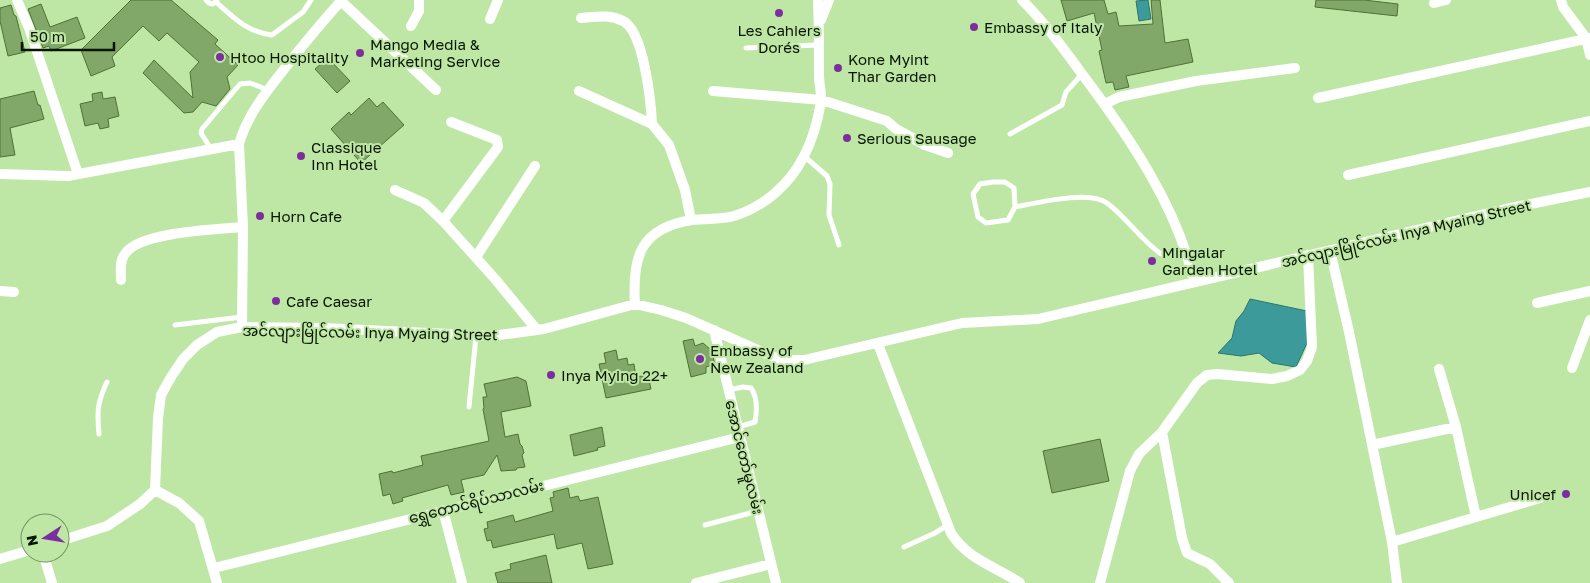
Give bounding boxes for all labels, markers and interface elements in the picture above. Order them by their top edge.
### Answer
marker: Les Cahiers Dorés [773,7,785,19]
place label: Embassy of Italy [984,18,1103,36]
scale bar [22,20,115,52]
place label: Les Cahiers Dorés [737,21,821,56]
marker: Embassy of Italy [968,21,980,33]
text: 50 m [30,27,65,45]
place label: Mango Media & Marketing Service [370,35,501,70]
marker: Mango Media & Marketing Service [354,47,366,59]
place label: Htoo Hospitality [230,48,349,66]
place label: Kone Myint Thar Garden [848,50,937,85]
marker: Htoo Hospitality [214,51,226,63]
marker: Kone Myint Thar Garden [832,62,844,74]
place label: Serious Sausage [857,129,977,147]
marker: Serious Sausage [841,132,853,144]
place label: Classique Inn Hotel [311,138,382,173]
marker: Classique Inn Hotel [295,150,307,162]
street label: အင်လျားမြိုင်လမ်း Inya Myaing Street [1279,195,1533,274]
place label: Horn Cafe [270,207,342,225]
marker: Horn Cafe [254,210,266,222]
place label: Mingalar Garden Hotel [1162,243,1258,278]
marker: Mingalar Garden Hotel [1146,255,1158,267]
place label: Cafe Caesar [286,292,372,310]
marker: Cafe Caesar [270,295,282,307]
street label: အင်လျားမြိုင်လမ်း Inya Myaing Street [242,321,498,347]
place label: Embassy of New Zealand [710,341,803,376]
marker: Embassy of New Zealand [694,353,706,365]
place label: Inya Mying 22+ [561,366,668,384]
marker: Inya Mying 22+ [545,369,557,381]
street label: အောင်တော်မူလမ်း [718,398,768,517]
street label: ရွှေတောင်ရိပ်သာလမ်း [407,475,546,530]
place label: Unicef [1510,485,1557,503]
marker: Unicef [1560,488,1572,500]
north arrow [20,513,70,563]
text: N [22,534,41,548]

